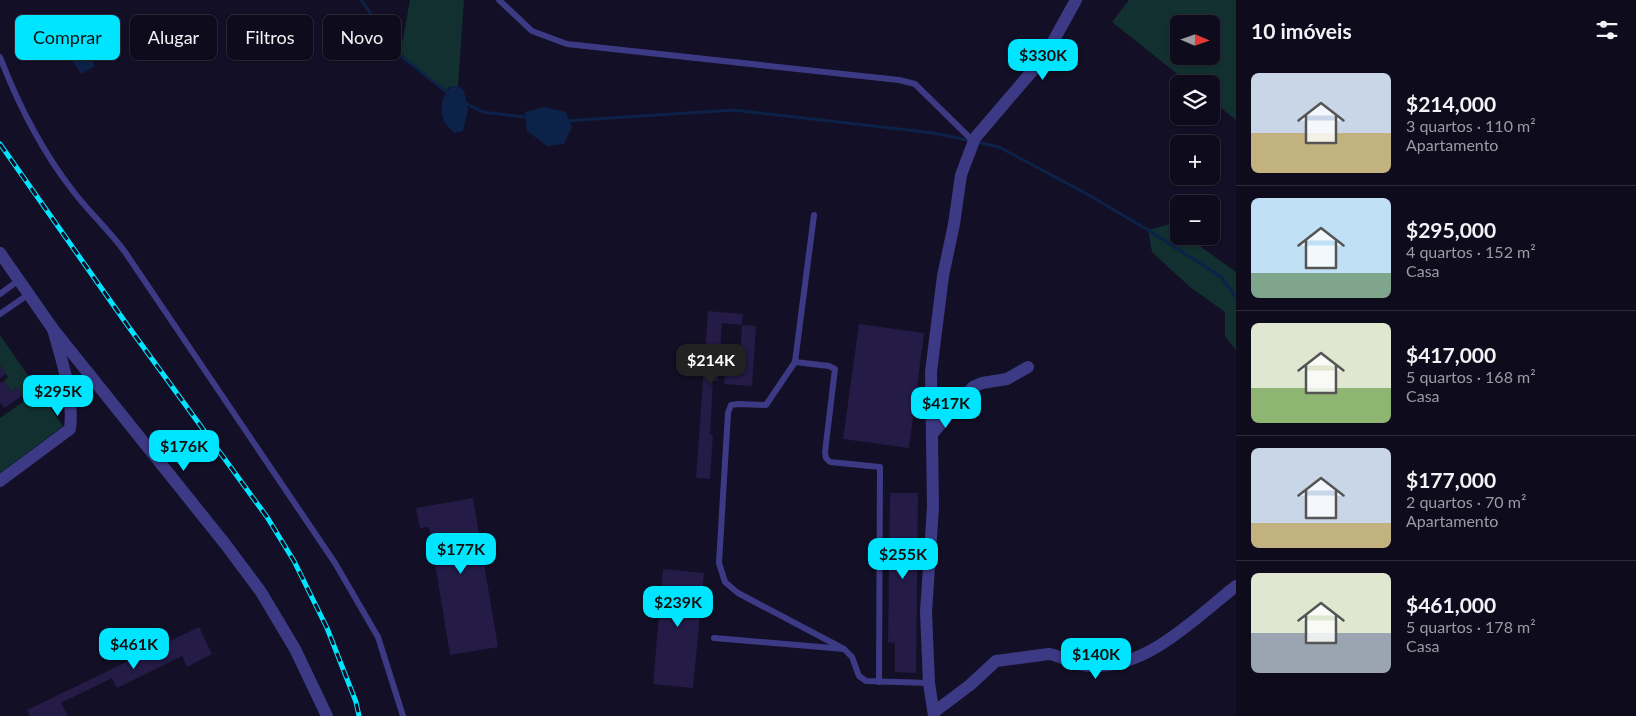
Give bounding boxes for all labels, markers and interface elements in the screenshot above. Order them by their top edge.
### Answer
chip: Comprar [15,15,120,60]
chip: Alugar [130,15,217,60]
chip: Filtros [227,15,313,60]
chip: Novo [323,15,401,60]
north arrow [1170,15,1220,65]
map controls [1170,15,1220,245]
icon: filters [1593,16,1621,44]
text: 10 imóveis [1251,18,1352,43]
pin: $330K [1008,38,1078,81]
text: $330K [1019,45,1067,64]
button: layers [1170,75,1220,125]
text: $214,000 [1406,91,1496,116]
icon: home [1291,93,1351,153]
text: 3 quartos · 110 m² [1406,116,1536,135]
button: + [1170,135,1220,185]
text: Apartamento [1406,135,1498,154]
button: − [1170,195,1220,245]
text: $295,000 [1406,217,1496,242]
icon: home [1291,218,1351,278]
text: 4 quartos · 152 m² [1406,242,1536,261]
text: Casa [1406,261,1440,280]
text: $417,000 [1406,342,1496,367]
icon: home [1291,343,1351,403]
pin: $214K [676,344,746,386]
text: $214K [687,350,735,369]
text: 5 quartos · 168 m² [1406,367,1536,386]
pin: $295K [23,374,93,417]
text: $295K [34,381,82,400]
pin: $417K [911,386,981,429]
text: Casa [1406,386,1440,405]
text: $417K [922,393,970,412]
pin: $176K [149,430,219,472]
text: $176K [160,436,208,455]
text: $177,000 [1406,467,1496,492]
icon: home [1291,468,1351,528]
text: 2 quartos · 70 m² [1406,492,1526,511]
text: Apartamento [1406,511,1498,530]
pin: $177K [426,532,496,575]
pin: $255K [868,538,938,580]
text: $177K [437,539,485,558]
text: $255K [879,544,927,563]
pin: $239K [643,586,713,628]
text: $239K [654,592,702,611]
text: $461,000 [1406,592,1496,617]
icon: home [1291,593,1351,653]
text: 5 quartos · 178 m² [1406,617,1536,636]
pin: $461K [99,628,169,670]
text: $461K [110,634,158,653]
text: Casa [1406,636,1440,655]
pin: $140K [1061,638,1131,680]
text: $140K [1072,644,1120,663]

